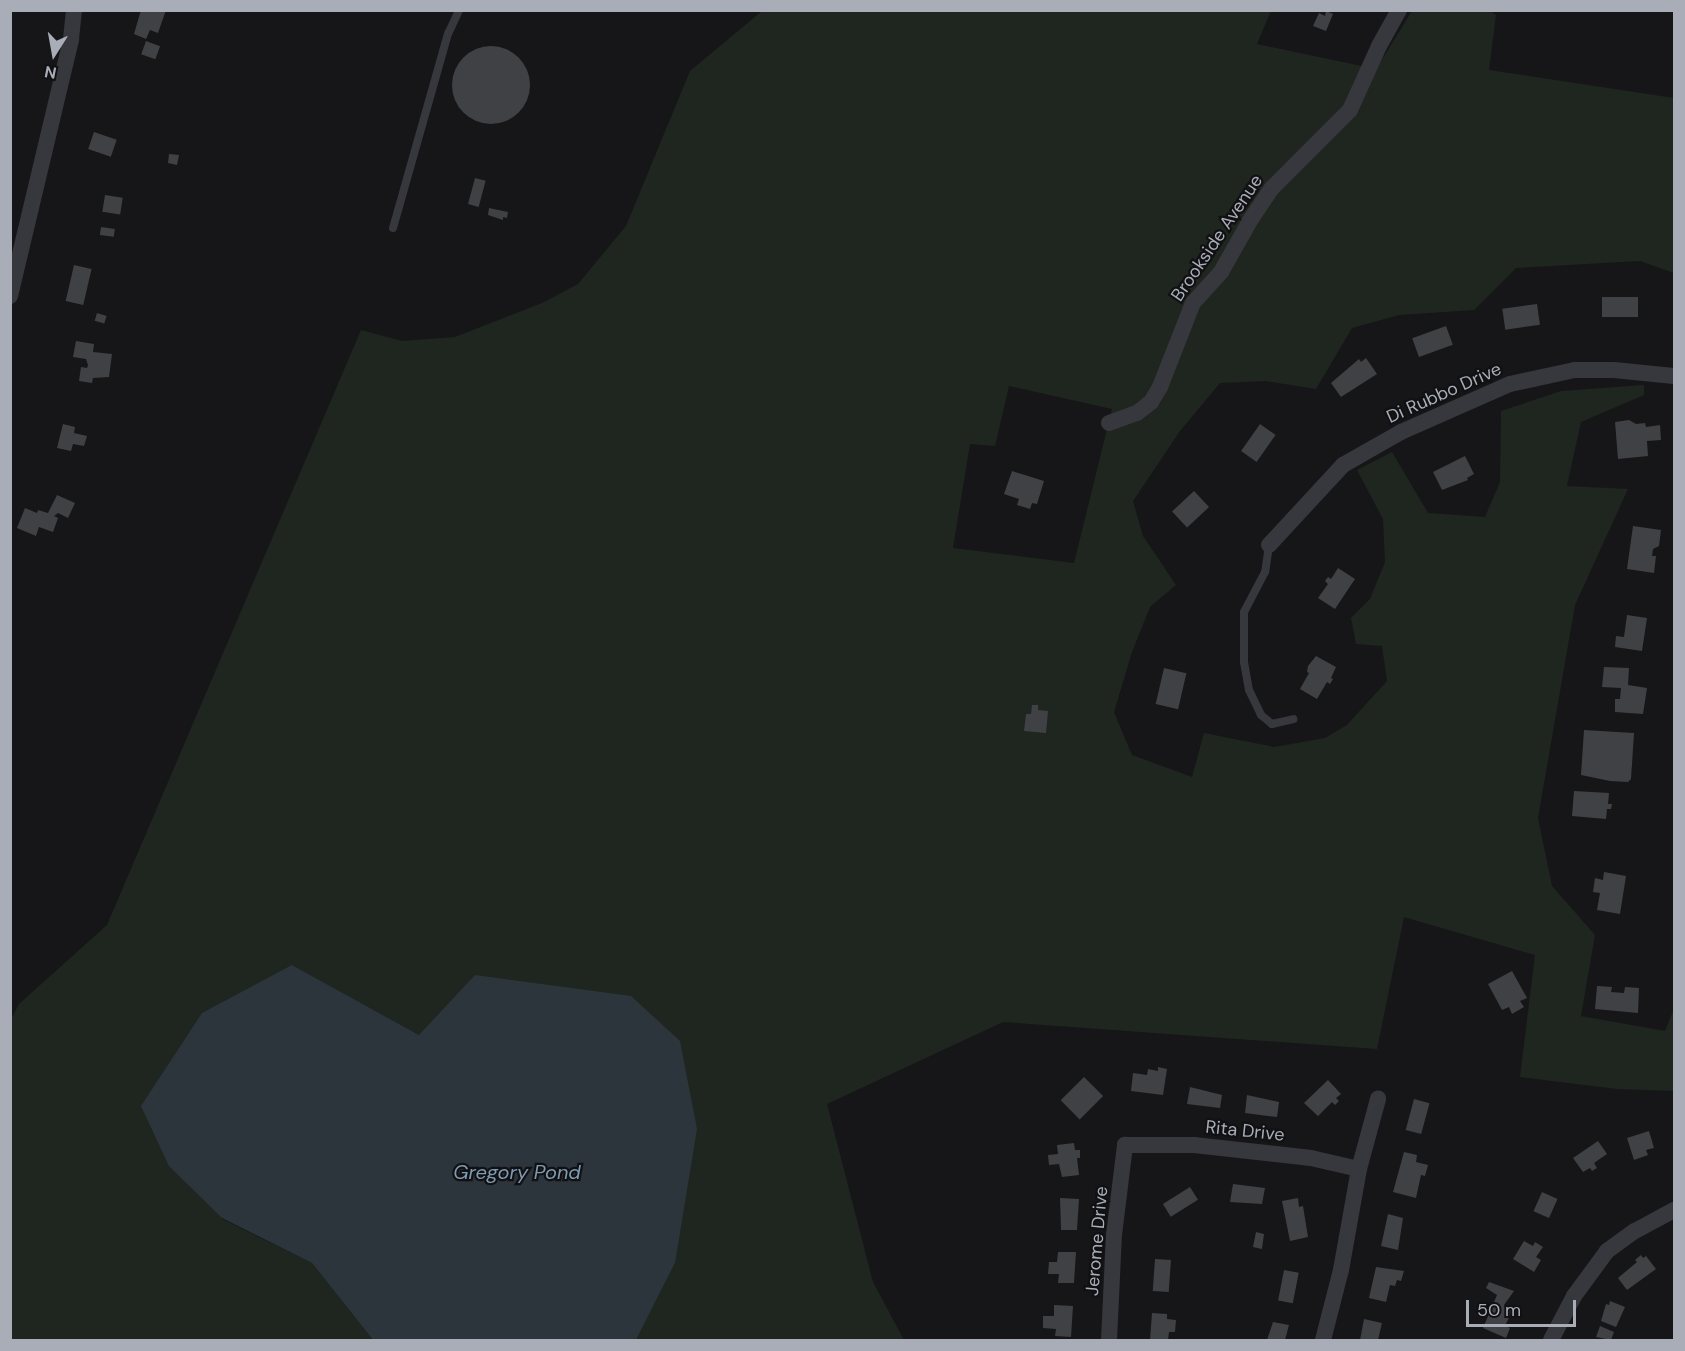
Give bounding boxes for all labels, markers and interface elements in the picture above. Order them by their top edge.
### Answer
north arrow [24,24,84,84]
text: N [43,61,58,84]
street label: Brookside Avenue [1167,171,1267,305]
street label: Di Rubbo Drive [1383,358,1505,428]
street label: Rita Drive [1204,1116,1286,1146]
water label: Gregory Pond [453,1160,581,1184]
street label: Jerome Drive [1081,1185,1113,1297]
scale bar [1469,1288,1578,1326]
text: 50 m [1477,1298,1521,1322]

